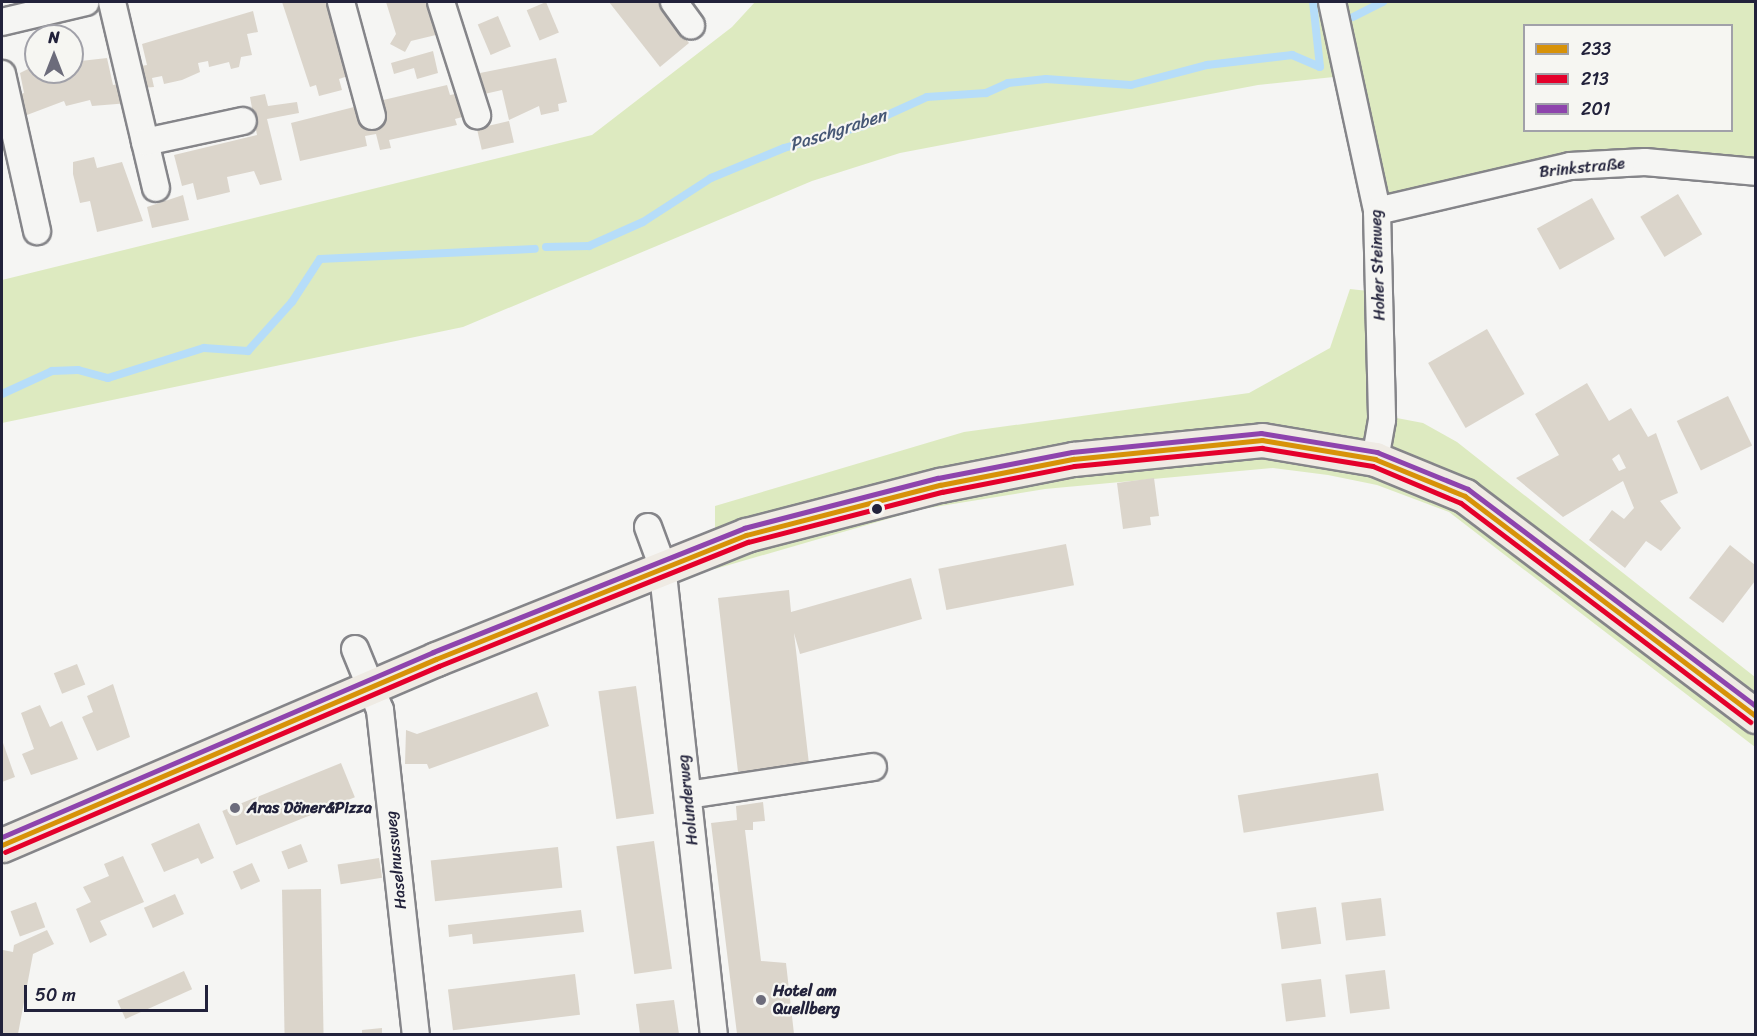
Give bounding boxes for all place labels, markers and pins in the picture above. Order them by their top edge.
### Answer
unlabelled marker [871,503,883,515]
place label: Aras Döner&Pizza [247,798,372,818]
marker: Aras Döner&Pizza [228,801,242,815]
place label: Hotel am Quellberg [773,981,840,1019]
marker: Hotel am Quellberg [754,993,768,1007]

